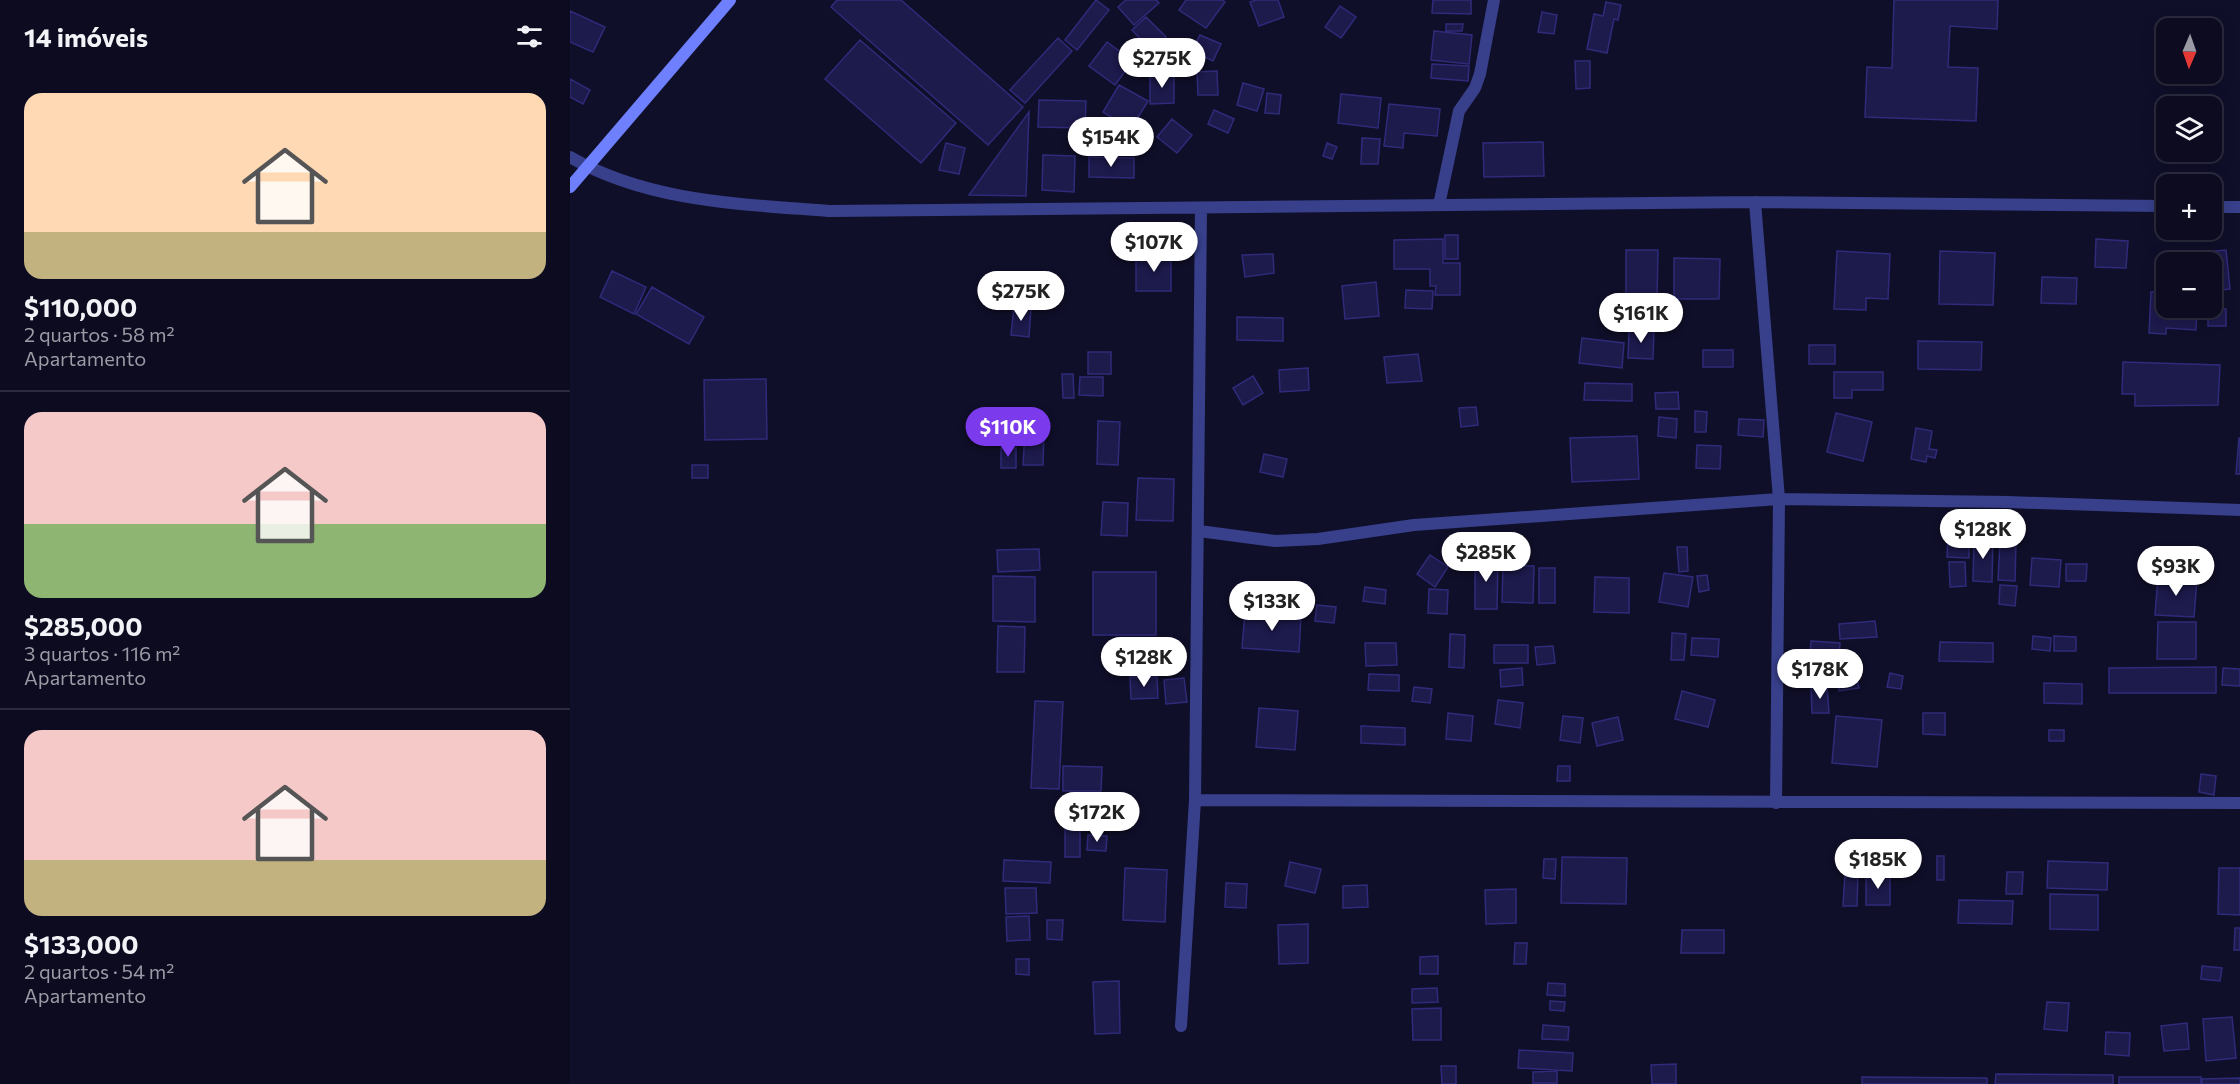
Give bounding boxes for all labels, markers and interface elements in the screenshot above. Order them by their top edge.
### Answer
north arrow [2156,18,2222,84]
map controls [2156,18,2222,318]
icon: filters [513,20,546,53]
text: 14 imóveis [24,21,148,52]
pin: $275K [1120,38,1204,89]
text: $275K [1132,45,1192,69]
button: layers [2156,96,2222,162]
pin: $154K [1069,117,1153,168]
text: $154K [1082,124,1140,148]
icon: home [231,132,339,240]
button: + [2156,174,2222,240]
pin: $107K [1112,222,1196,273]
text: $107K [1125,229,1183,253]
button: − [2156,252,2222,318]
pin: $275K [979,271,1063,322]
text: $275K [991,278,1051,302]
text: $110,000 [24,291,137,322]
pin: $161K [1599,293,1683,344]
text: $161K [1613,300,1669,324]
text: 2 quartos · 58 m² [24,322,174,346]
text: Apartamento [24,346,146,370]
pin: $110K [966,407,1050,458]
text: $110K [980,414,1036,438]
icon: home [231,451,339,559]
pin: $128K [1941,509,2025,560]
text: $128K [1954,516,2012,540]
pin: $285K [1444,532,1528,583]
text: $285K [1456,539,1516,563]
pin: $93K [2140,546,2212,597]
text: $93K [2151,553,2201,577]
pin: $133K [1230,581,1314,632]
text: $133K [1243,588,1301,612]
text: $285,000 [24,610,142,641]
pin: $128K [1102,637,1186,688]
text: 3 quartos · 116 m² [24,641,180,665]
text: $128K [1115,644,1173,668]
pin: $178K [1778,649,1862,700]
text: $178K [1791,656,1849,680]
text: Apartamento [24,665,146,689]
icon: home [231,769,339,877]
pin: $172K [1055,792,1139,843]
text: $172K [1069,799,1125,823]
pin: $185K [1836,839,1920,890]
text: $185K [1849,846,1907,870]
text: $133,000 [24,928,138,959]
text: 2 quartos · 54 m² [24,959,174,983]
text: Apartamento [24,983,146,1007]

